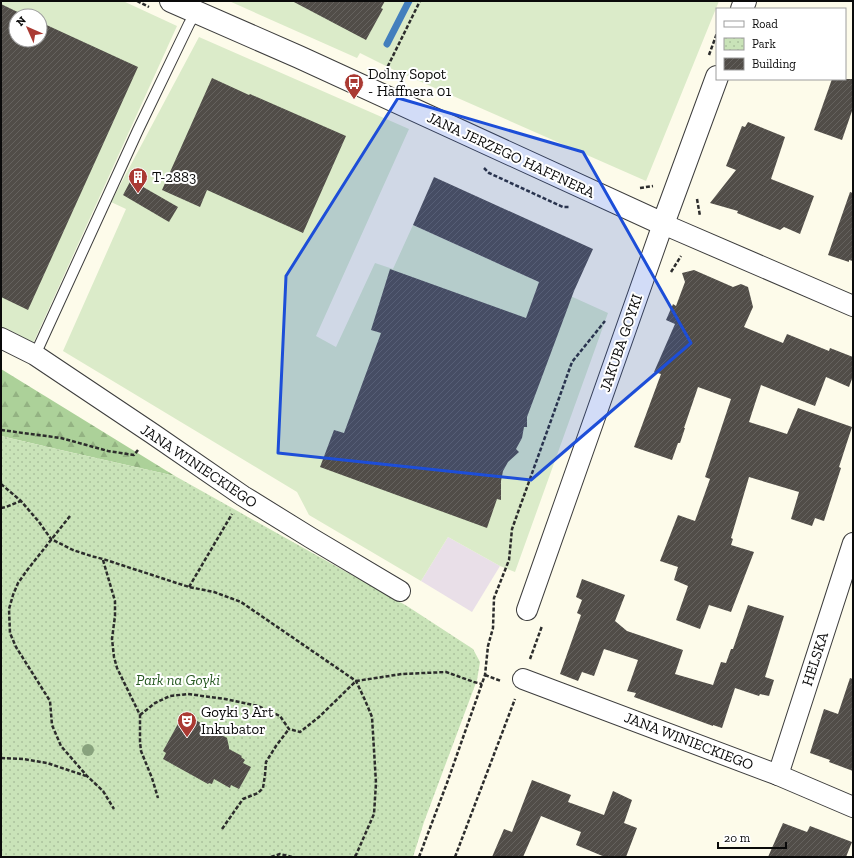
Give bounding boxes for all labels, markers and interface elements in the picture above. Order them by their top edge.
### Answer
north arrow [8,8,48,48]
legend [716,8,846,80]
text: N [14,13,29,29]
text: Road [752,17,778,31]
text: Park [752,37,777,51]
text: Building [752,57,796,71]
place label: Dolny Sopot - Haffnera 01 [368,65,452,100]
bus stop icon: Dolny Sopot - Haffnera 01 [343,72,365,100]
street label: JANA JERZEGO HAFFNERA [424,108,598,202]
building icon: T-2883 [127,166,149,194]
place label: T-2883 [152,168,196,186]
street label: JAKUBA GOYKI [596,292,646,394]
street label: JANA WINIECKIEGO [137,420,261,512]
street label: HELSKA [798,629,832,688]
park label: Park na Goyki [136,671,220,689]
place label: Goyki 3 Art Inkubator [201,703,274,738]
street label: JANA WINIECKIEGO [622,708,756,774]
theatre icon: Goyki 3 Art Inkubator [176,710,198,738]
scale bar [718,824,786,850]
text: 20 m [724,831,751,845]

